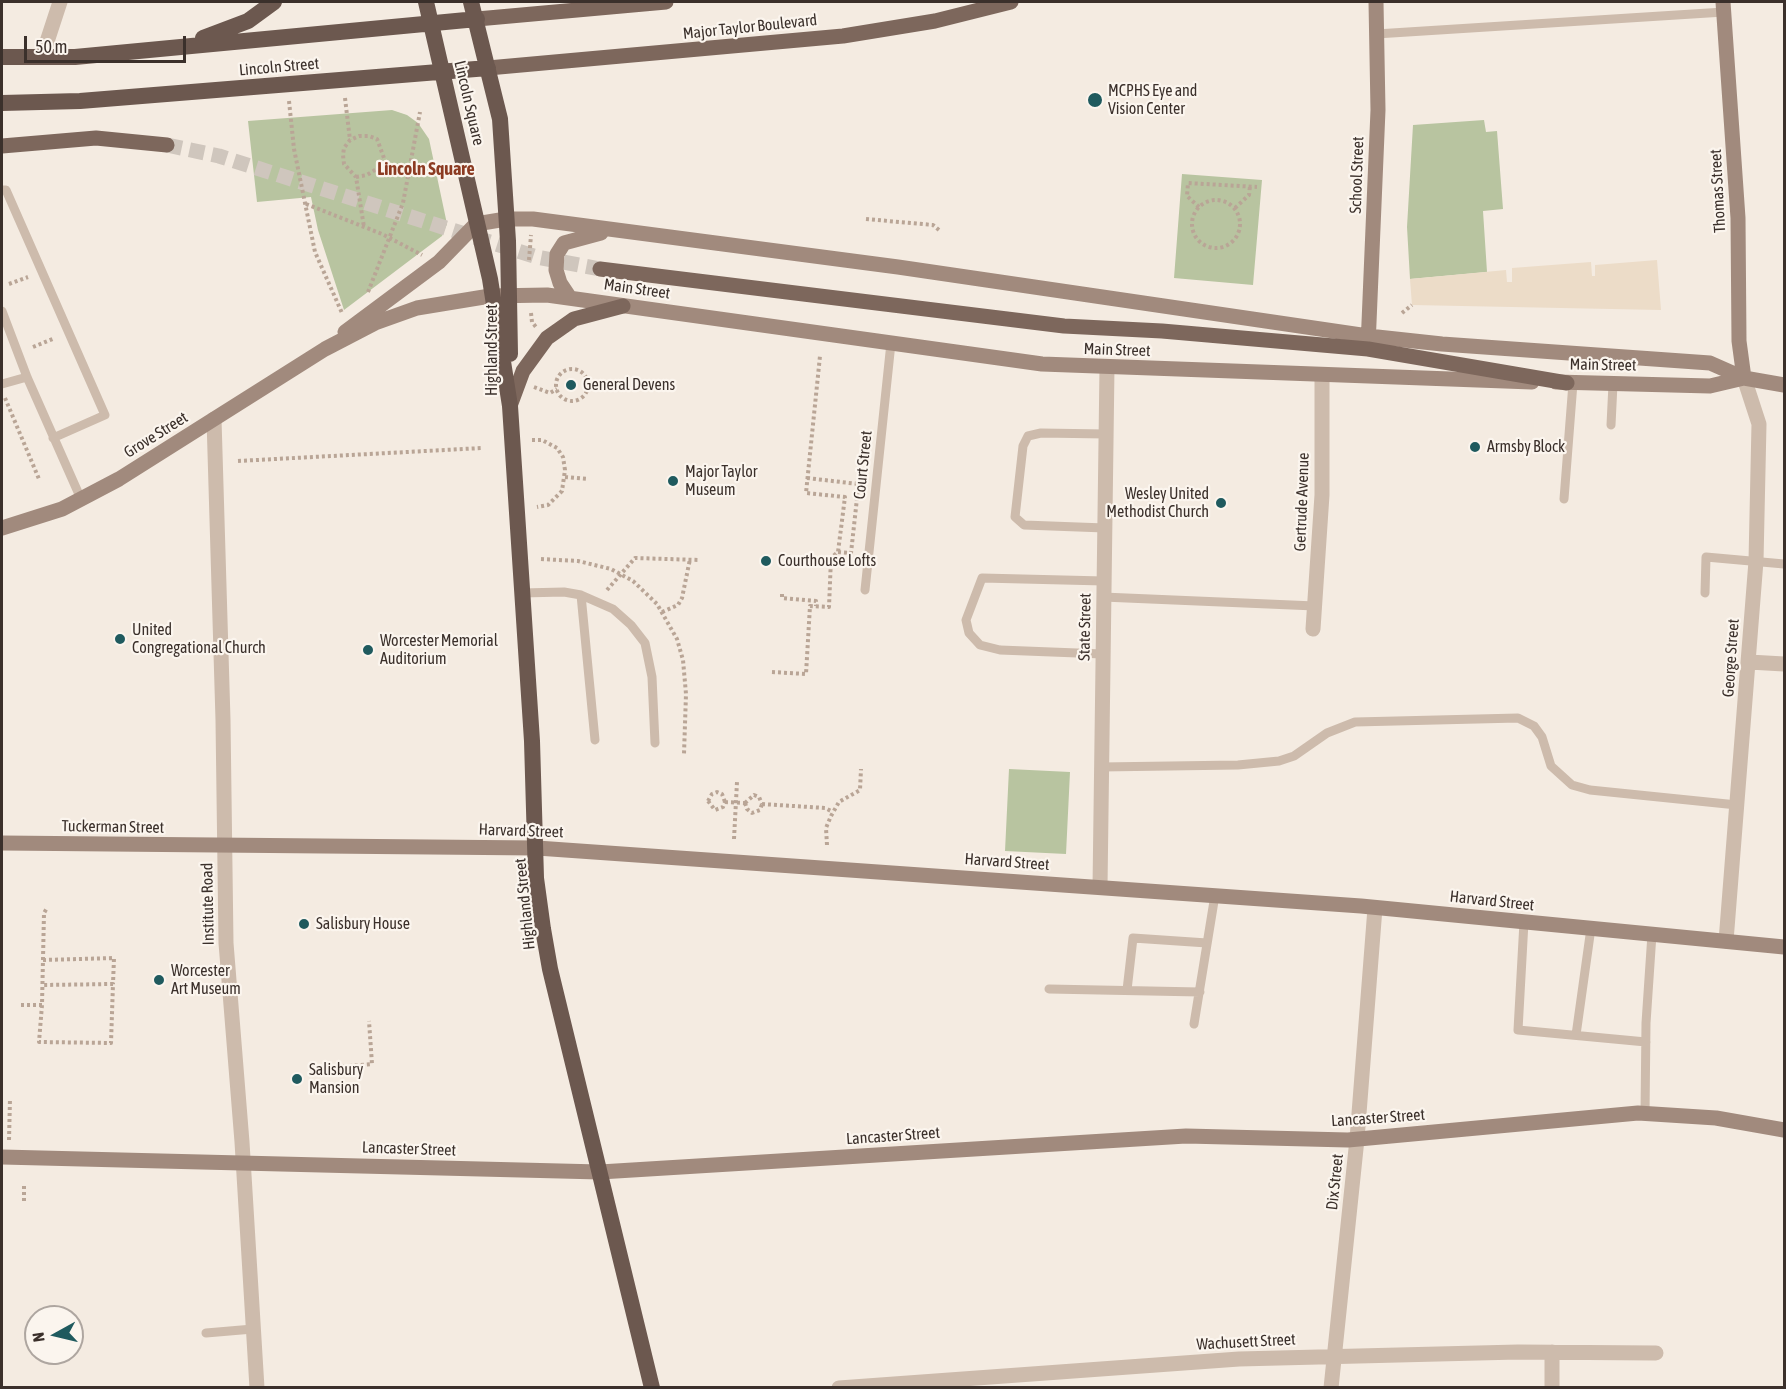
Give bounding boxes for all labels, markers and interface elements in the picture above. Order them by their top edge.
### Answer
street label: Major Taylor Boulevard [682,10,818,44]
scale bar [27,24,189,62]
text: 50 m [35,36,67,57]
street label: Lincoln Street [238,54,320,80]
street label: Lincoln Square [450,59,488,147]
place label: MCPHS Eye and Vision Center [1108,81,1197,119]
marker: MCPHS Eye and Vision Center [1086,91,1104,109]
street label: School Street [1346,136,1368,214]
street label: Thomas Street [1706,149,1730,233]
district label: Lincoln Square [377,158,475,180]
street label: Main Street [603,275,671,303]
street label: Highland Street [482,304,502,396]
street label: Main Street [1083,339,1151,361]
street label: Main Street [1569,355,1637,375]
place label: General Devens [583,375,675,395]
marker: General Devens [564,378,578,392]
street label: Grove Street [121,408,191,462]
street label: Court Street [850,430,876,500]
place label: Armsby Block [1487,437,1565,457]
marker: Armsby Block [1468,440,1482,454]
street label: Gertrude Avenue [1291,452,1313,552]
place label: Major Taylor Museum [685,462,758,500]
marker: Major Taylor Museum [666,474,680,488]
place label: Wesley United Methodist Church [1106,484,1209,522]
marker: Wesley United Methodist Church [1214,496,1228,510]
place label: Courthouse Lofts [778,551,876,571]
marker: Courthouse Lofts [759,554,773,568]
street label: State Street [1075,593,1095,661]
street label: George Street [1719,618,1743,698]
place label: United Congregational Church [132,620,266,658]
place label: Worcester Memorial Auditorium [380,631,498,669]
marker: United Congregational Church [113,632,127,646]
marker: Worcester Memorial Auditorium [361,643,375,657]
street label: Tuckerman Street [62,817,164,837]
street label: Harvard Street [478,820,564,842]
street label: Harvard Street [964,849,1050,875]
street label: Highland Street [511,857,539,951]
street label: Institute Road [198,863,218,945]
street label: Harvard Street [1449,887,1535,915]
place label: Salisbury House [316,914,410,934]
marker: Salisbury House [297,917,311,931]
place label: Worcester Art Museum [171,961,241,999]
marker: Worcester Art Museum [152,973,166,987]
place label: Salisbury Mansion [309,1060,363,1098]
marker: Salisbury Mansion [290,1072,304,1086]
street label: Lancaster Street [1330,1105,1426,1131]
street label: Lancaster Street [845,1123,941,1149]
street label: Lancaster Street [362,1138,456,1160]
street label: Dix Street [1323,1153,1347,1211]
north arrow [24,1305,84,1365]
street label: Wachusett Street [1196,1330,1296,1354]
text: N [29,1331,48,1343]

